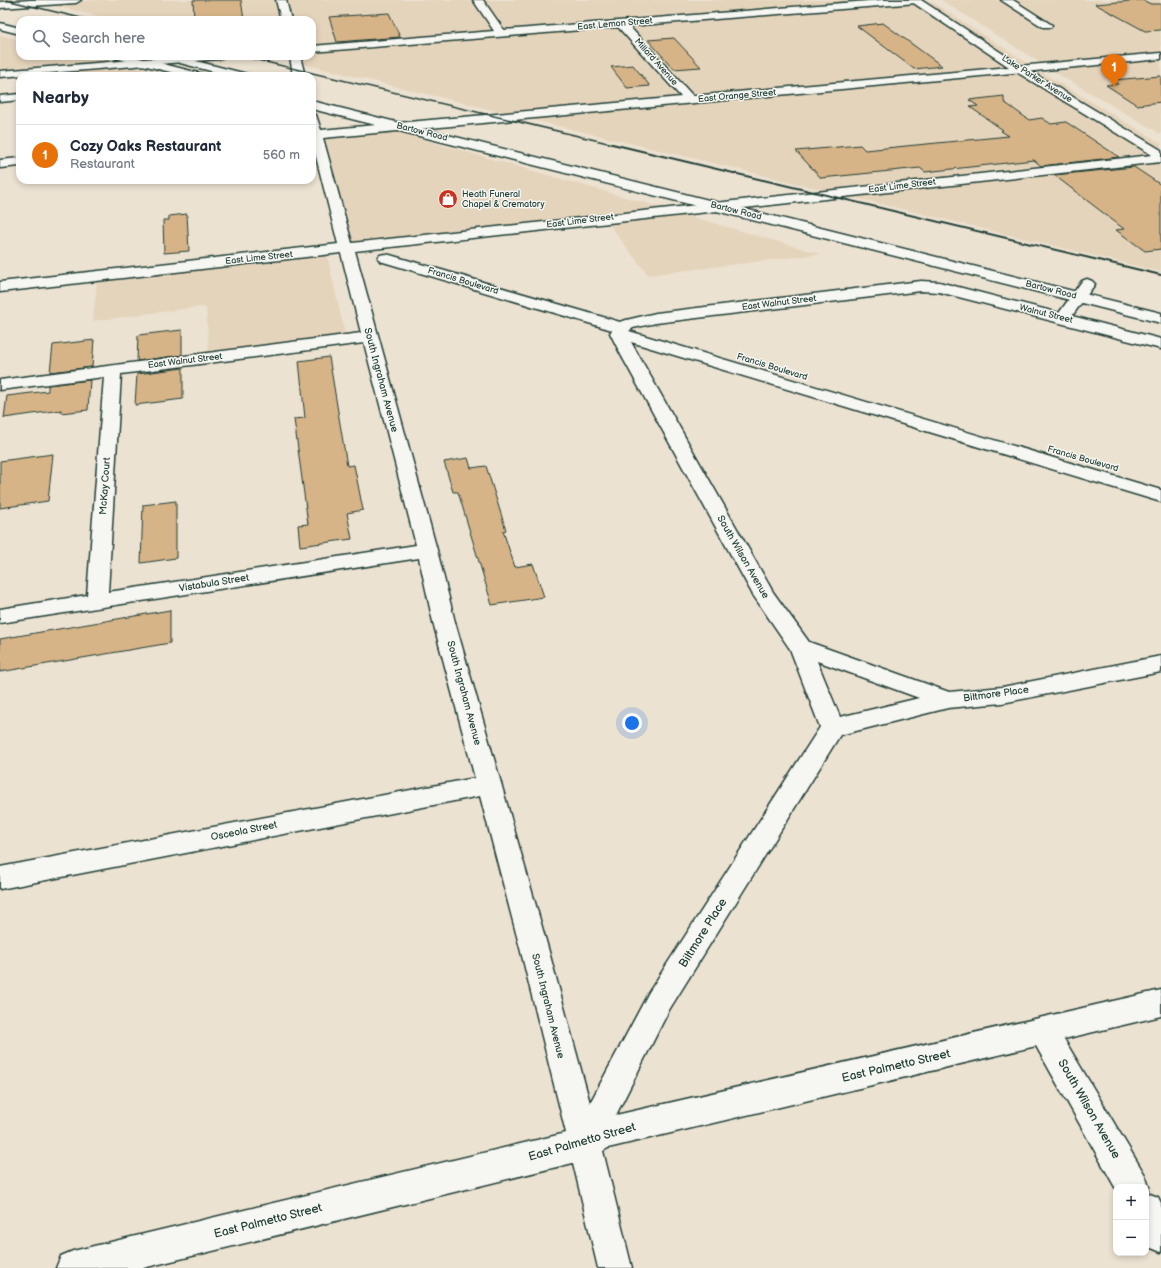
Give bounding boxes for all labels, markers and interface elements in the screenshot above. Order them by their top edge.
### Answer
street label: East Lemon Street [577,15,653,33]
search box [16,16,316,60]
icon: search [30,27,52,49]
text: Search here [62,29,145,48]
street label: Millard Avenue [632,36,681,88]
street label: Lake Parker Avenue [1000,53,1075,106]
pin: 1 [1101,54,1127,87]
street label: East Orange Street [698,87,777,105]
text: Nearby [32,88,89,108]
street label: Bartow Road [395,120,449,144]
text: Cozy Oaks Restaurant [70,137,221,156]
text: 1 [42,147,48,163]
text: 560 m [263,147,300,163]
text: Restaurant [70,156,135,172]
street label: East Lime Street [868,176,937,196]
shop icon: Heath Funeral Chapel & Crematory [437,188,459,210]
place label: Heath Funeral Chapel & Crematory [462,189,546,210]
street label: Bartow Road [709,199,763,223]
street label: East Lime Street [546,211,615,231]
street label: East Lime Street [225,249,293,267]
street label: Francis Boulevard [426,265,500,297]
street label: Bartow Road [1024,278,1078,302]
street label: East Walnut Street [741,293,817,313]
street label: Walnut Street [1018,302,1074,326]
street label: South Ingraham Avenue [361,326,401,434]
street label: East Walnut Street [147,351,223,371]
street label: Francis Boulevard [735,351,809,383]
street label: Francis Boulevard [1046,444,1120,474]
street label: McKay Court [97,457,113,515]
street label: South Wilson Avenue [714,513,772,601]
street label: Vistabula Street [178,572,250,594]
street label: South Ingraham Avenue [444,639,484,747]
street label: Biltmore Place [963,683,1030,705]
your location [622,713,642,733]
street label: Osceola Street [210,819,278,843]
street label: Biltmore Place [676,896,730,970]
street label: South Ingraham Avenue [529,952,567,1060]
street label: East Palmetto Street [840,1046,952,1086]
street label: South Wilson Avenue [1054,1056,1124,1162]
street label: East Palmetto Street [527,1119,638,1164]
map controls [1113,1184,1149,1256]
button: + [1113,1184,1149,1220]
street label: East Palmetto Street [212,1200,324,1242]
button: − [1113,1220,1149,1256]

